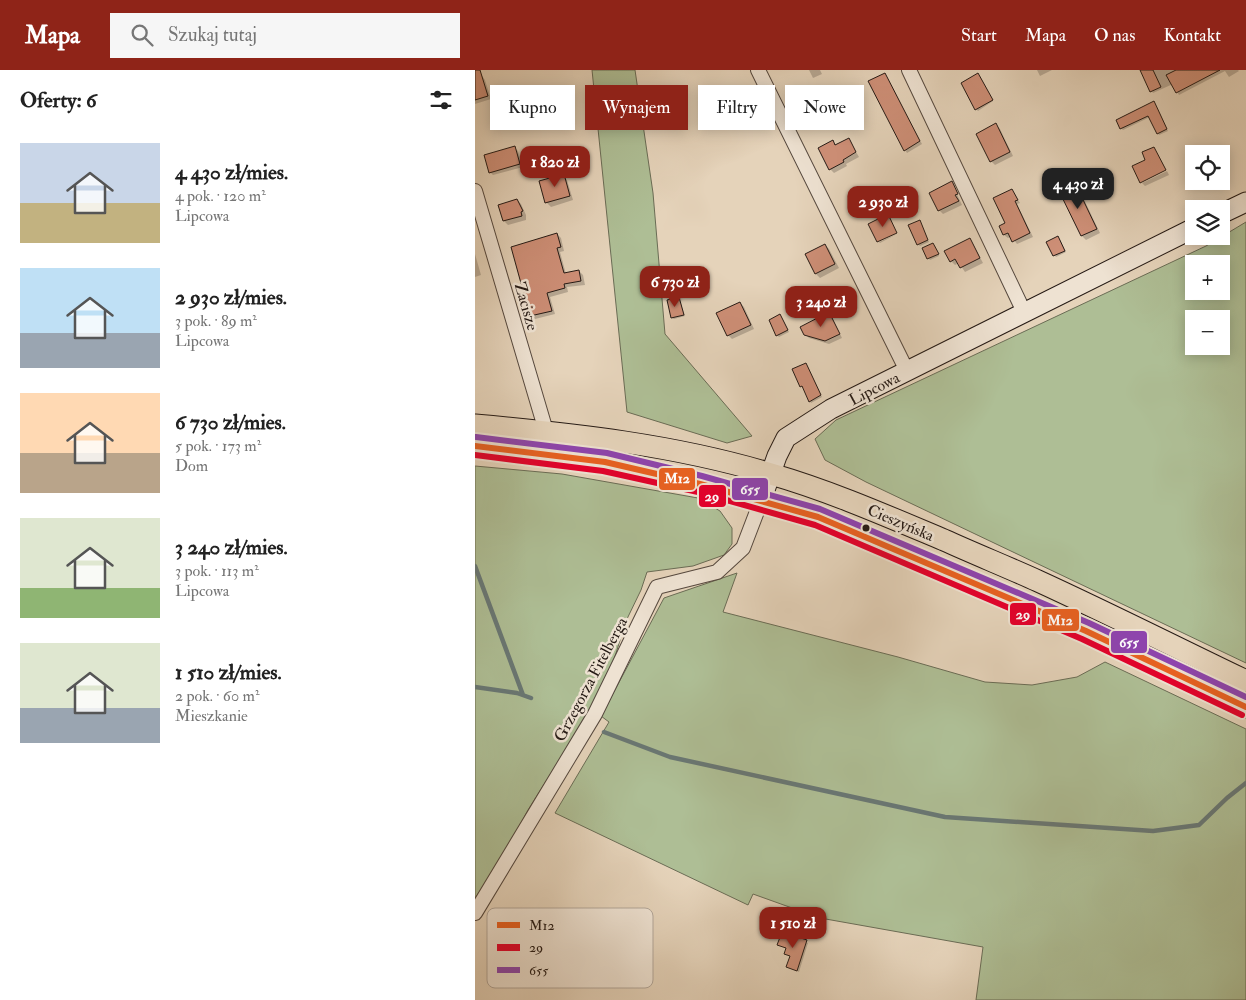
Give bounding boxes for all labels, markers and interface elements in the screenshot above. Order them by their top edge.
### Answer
search box [110,13,460,58]
text: Mapa [25,20,80,51]
icon: search [128,21,156,49]
text: Szukaj tutaj [168,23,257,47]
text: Start [961,24,997,47]
text: Mapa [1025,24,1066,47]
text: O nas [1094,24,1135,47]
text: Kontakt [1163,24,1221,47]
chip: Kupno [490,85,575,130]
chip: Wynajem [585,85,688,130]
chip: Filtry [698,85,775,130]
chip: Nowe [785,85,864,130]
icon: filters [427,86,455,114]
text: Oferty: 6 [20,87,97,114]
map controls [1185,145,1230,355]
button: locate [1185,145,1230,190]
pin: 1 820 zł [503,146,607,188]
text: 1 820 zł [531,152,579,172]
text: 4 430 zł/mies. [175,159,288,186]
icon: home [60,163,120,223]
pin: 4 430 zł [1026,168,1130,210]
text: 4 430 zł [1053,174,1103,194]
text: 4 pok. · 120 m² [175,186,266,206]
pin: 2 930 zł [831,186,935,228]
text: 2 930 zł [858,192,908,212]
button: layers [1185,200,1230,245]
text: Lipcowa [175,206,229,226]
button: + [1185,255,1230,300]
pin: 6 730 zł [623,266,727,308]
text: 6 730 zł [651,272,699,292]
street label: Zacisze [510,280,543,333]
text: 2 930 zł/mies. [175,284,287,311]
pin: 3 240 zł [769,286,873,328]
icon: home [60,288,120,348]
text: 3 240 zł [796,292,846,312]
button: − [1185,310,1230,355]
text: 3 pok. · 89 m² [175,311,257,331]
text: Lipcowa [175,331,229,351]
street label: Lipcowa [846,367,904,411]
text: 6 730 zł/mies. [175,409,286,436]
icon: home [60,413,120,473]
text: 5 pok. · 173 m² [175,436,261,456]
text: Dom [175,456,208,476]
line badge: M12 [658,467,696,491]
text: M12 [663,470,690,487]
line badge: 655 [731,477,769,501]
text: 655 [740,481,761,498]
line badge: 29 [698,484,727,508]
text: 29 [705,488,719,505]
street label: Cieszyńska [864,500,937,546]
unlabelled marker [861,523,871,533]
text: 3 240 zł/mies. [175,534,287,561]
icon: home [60,538,120,598]
text: 3 pok. · 113 m² [175,561,259,581]
text: Lipcowa [175,581,229,601]
line badge: 29 [1009,602,1037,626]
text: 29 [1016,606,1030,623]
line badge: M12 [1041,608,1080,632]
text: M12 [1046,612,1073,629]
street label: Grzegorza Fitelberga [550,614,632,745]
line badge: 655 [1110,630,1148,654]
text: 655 [1119,634,1140,651]
text: 1 510 zł/mies. [175,659,282,686]
icon: home [60,663,120,723]
text: 2 pok. · 60 m² [175,686,259,706]
text: Mieszkanie [175,706,248,726]
pin: 1 510 zł [741,906,845,949]
legend [487,908,653,988]
text: 1 510 zł [770,913,816,933]
text: M12 [529,917,555,934]
text: 29 [529,939,543,956]
text: 655 [529,962,549,979]

